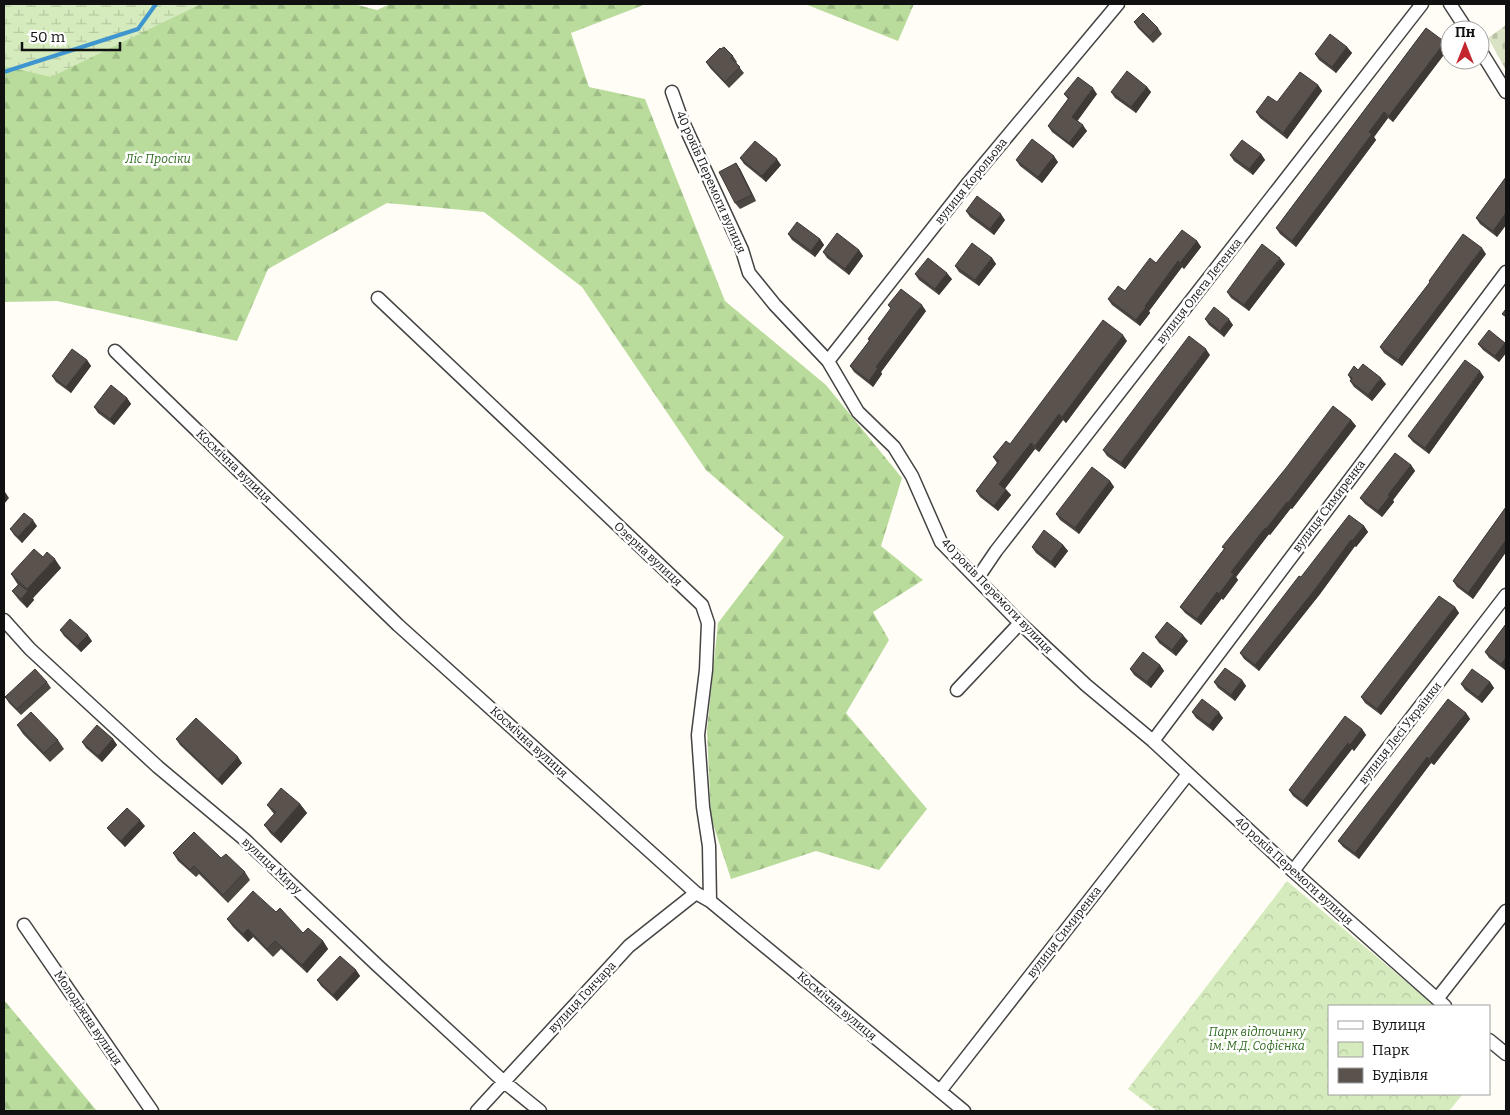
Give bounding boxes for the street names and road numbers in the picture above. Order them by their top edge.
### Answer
street label: 40 років Перемоги вулиця [673,109,749,256]
street label: вулиця Корольова [932,135,1010,227]
street label: вулиця Олега Летенка [1154,235,1245,346]
street label: Космічна вулиця [193,426,275,506]
street label: вулиця Симиренка [1290,457,1368,555]
street label: Озерна вулиця [611,519,685,589]
street label: 40 років Перемоги вулиця [938,536,1056,657]
street label: вулиця Лесі Українки [1356,679,1444,787]
street label: Космічна вулиця [487,704,571,781]
street label: 40 років Перемоги вулиця [1232,814,1356,928]
street label: вулиця Миру [239,835,305,898]
street label: вулиця Симиренка [1024,883,1104,980]
street label: вулиця Гончара [545,958,619,1036]
street label: Молодіжна вулиця [51,968,125,1068]
street label: Космічна вулиця [794,969,880,1043]

